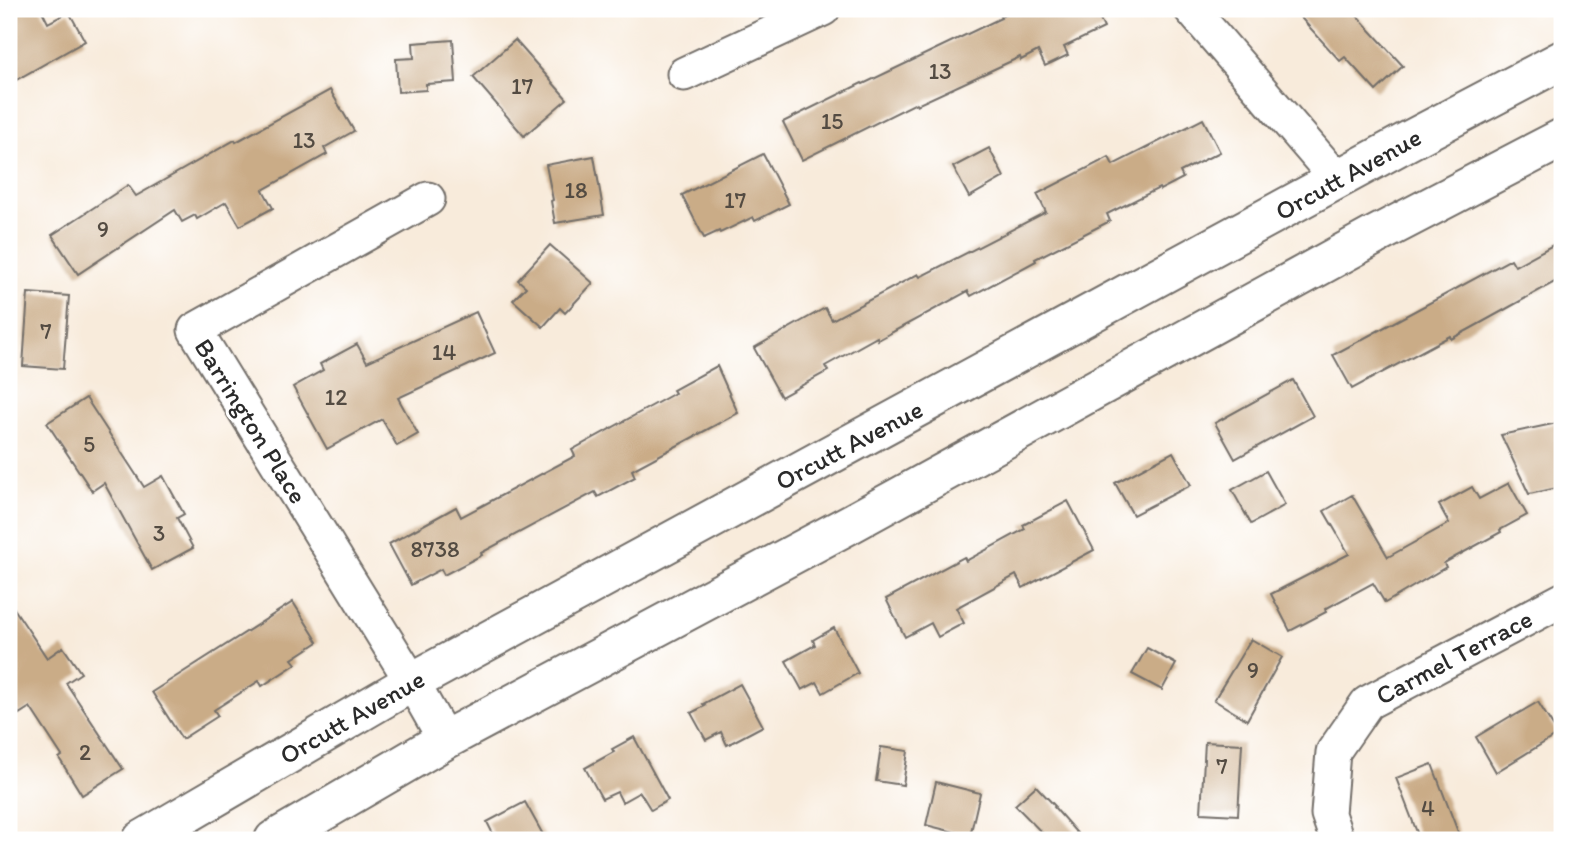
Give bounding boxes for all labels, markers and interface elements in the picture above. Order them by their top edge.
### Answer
house number: 13 [928,57,952,85]
house number: 17 [511,72,533,100]
house number: 15 [821,107,843,135]
street label: Orcutt Avenue [1269,121,1427,227]
house number: 13 [292,126,316,154]
house number: 18 [564,176,588,204]
house number: 17 [724,186,746,214]
house number: 9 [97,215,109,243]
house number: 7 [40,317,52,345]
street label: Barrington Place [187,333,315,509]
house number: 14 [432,338,456,366]
house number: 12 [325,383,347,411]
street label: Orcutt Avenue [770,393,928,497]
house number: 5 [83,430,95,458]
house number: 3 [153,519,165,547]
house number: 8738 [410,535,460,563]
street label: Carmel Terrace [1370,602,1538,712]
house number: 9 [1247,656,1259,684]
street label: Orcutt Avenue [274,663,430,771]
house number: 2 [79,738,91,766]
house number: 7 [1216,752,1228,780]
house number: 4 [1421,794,1435,822]

